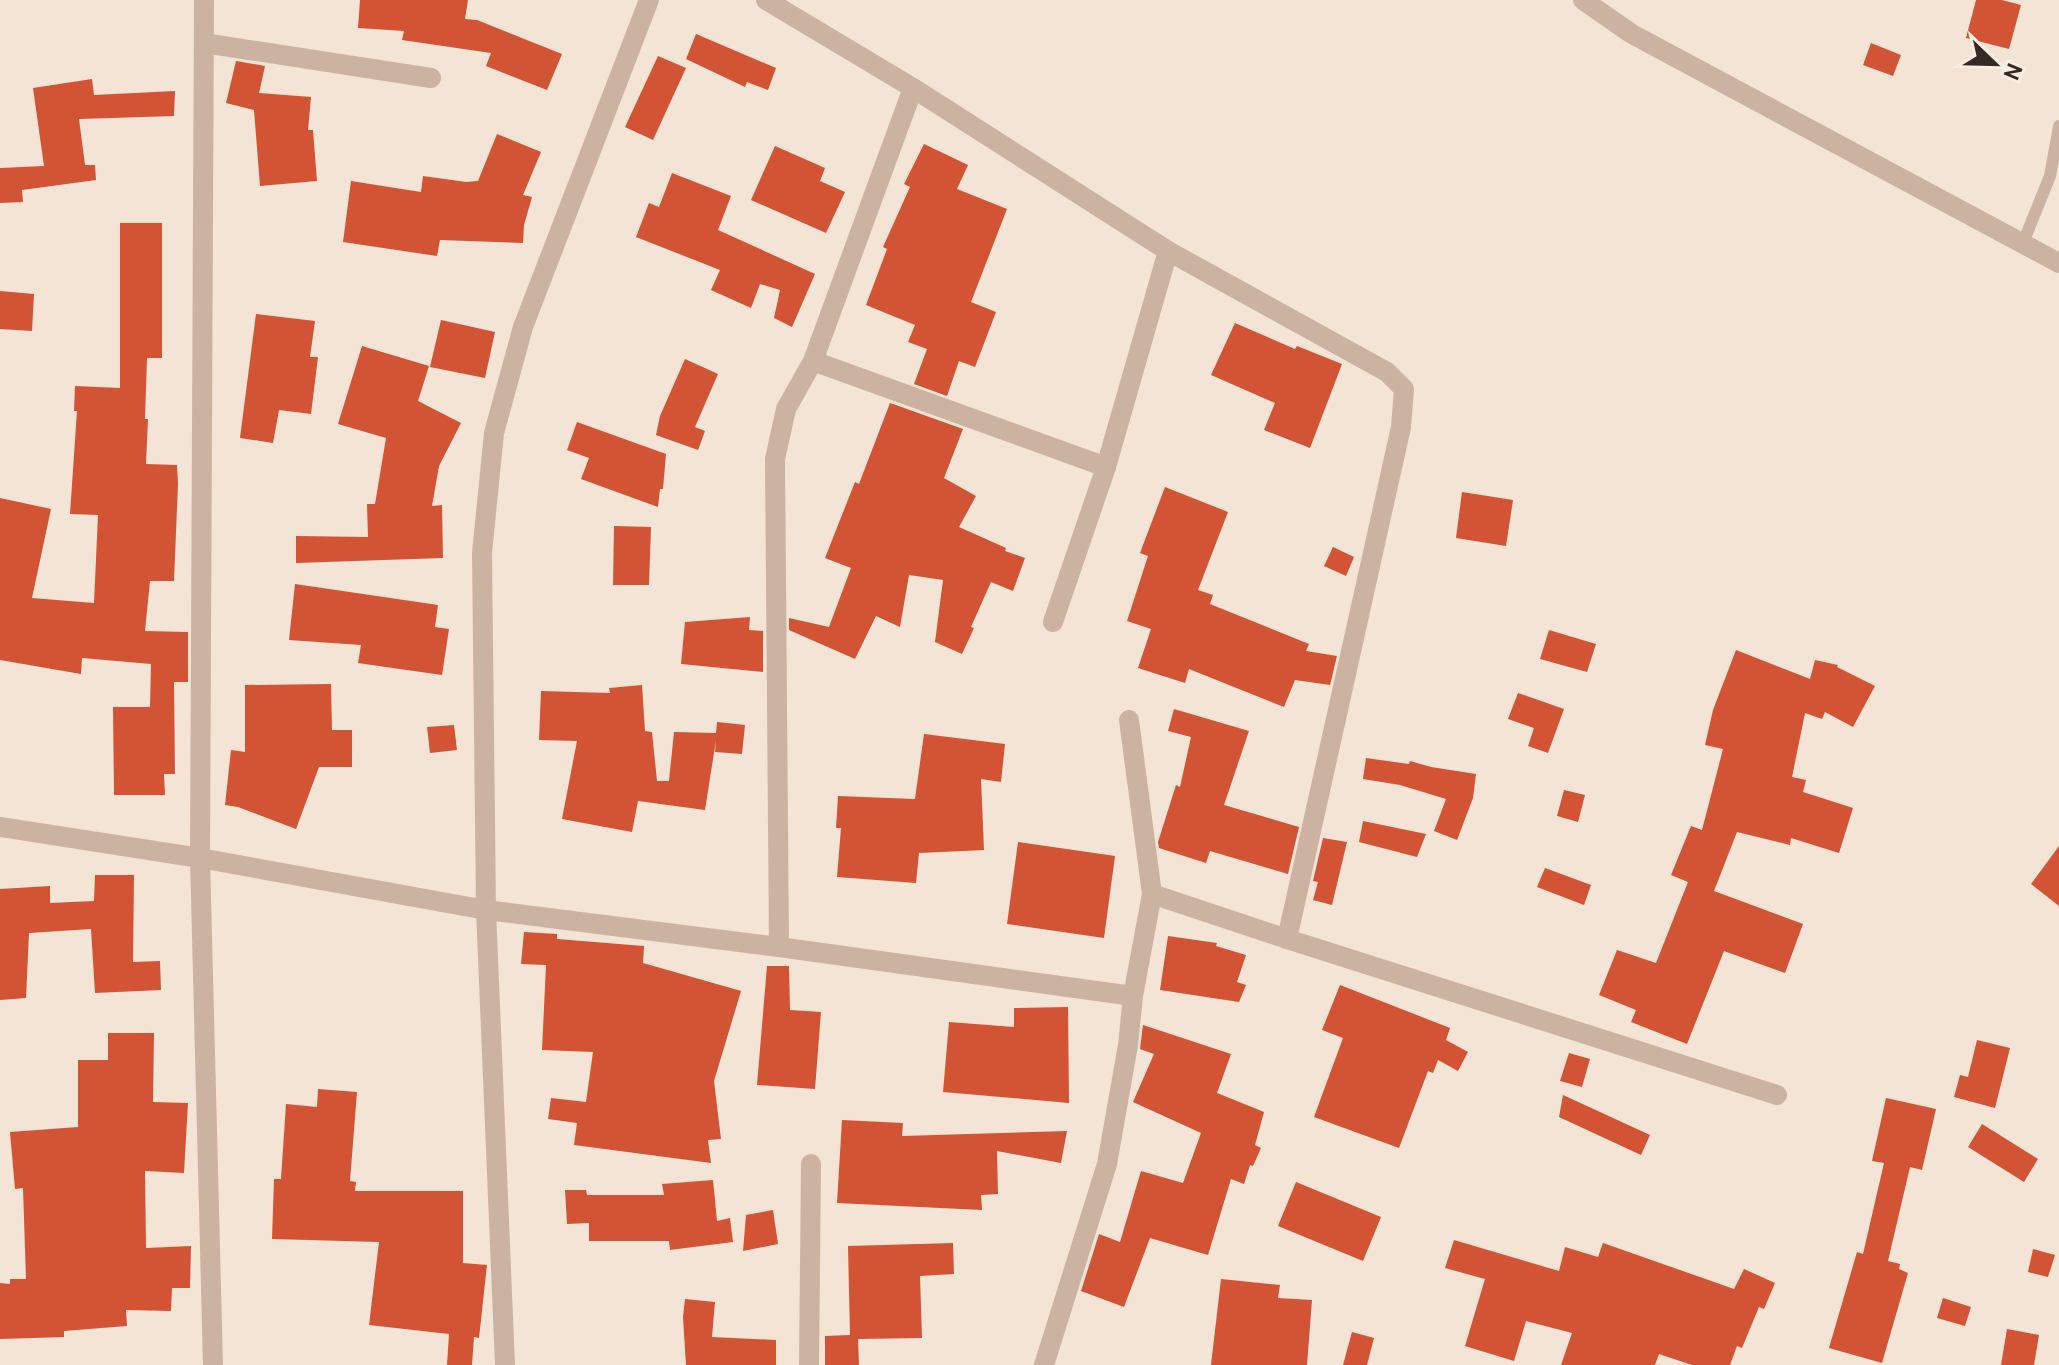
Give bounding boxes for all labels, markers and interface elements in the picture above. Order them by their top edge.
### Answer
north arrow [1955,24,2035,104]
text: N [1997,59,2028,84]

